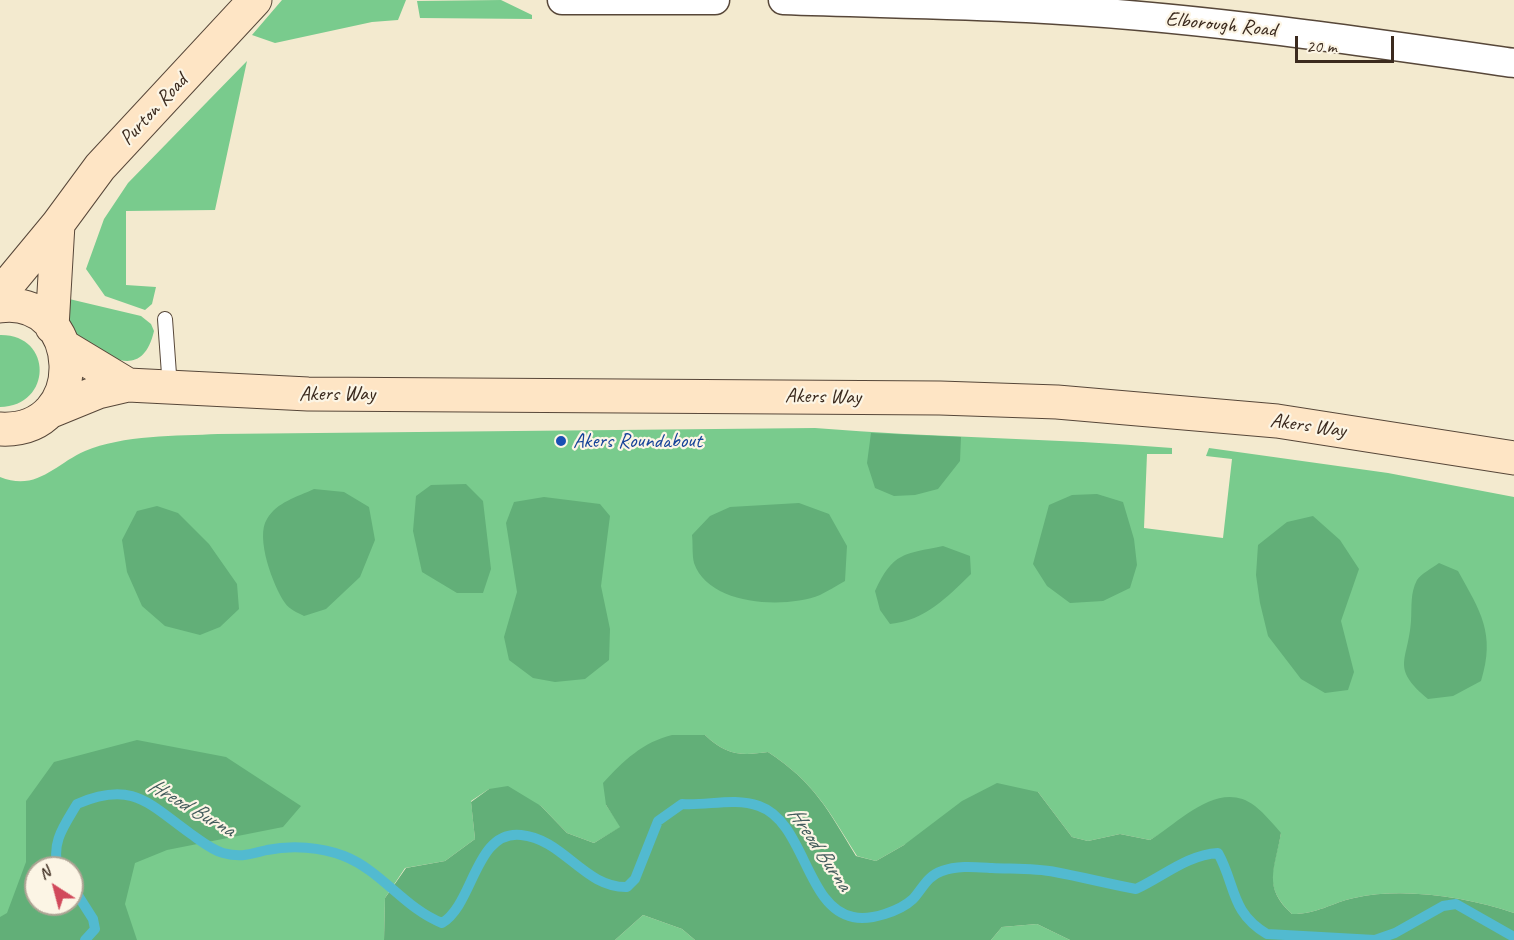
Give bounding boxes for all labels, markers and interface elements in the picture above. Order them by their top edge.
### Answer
street label: Elborough Road [1164,7,1278,43]
scale bar [1298,24,1397,62]
text: 20 m [1306,35,1337,57]
street label: Purton Road [115,69,193,151]
street label: Akers Way [299,381,375,407]
street label: Akers Way [785,384,861,410]
street label: Akers Way [1269,408,1347,444]
place label: Akers Roundabout [573,428,702,454]
marker: Akers Roundabout [554,434,568,448]
water label: Hreod Burna [143,773,239,843]
water label: Hreod Burna [781,802,857,896]
north arrow [24,856,84,916]
text: N [35,862,54,884]

